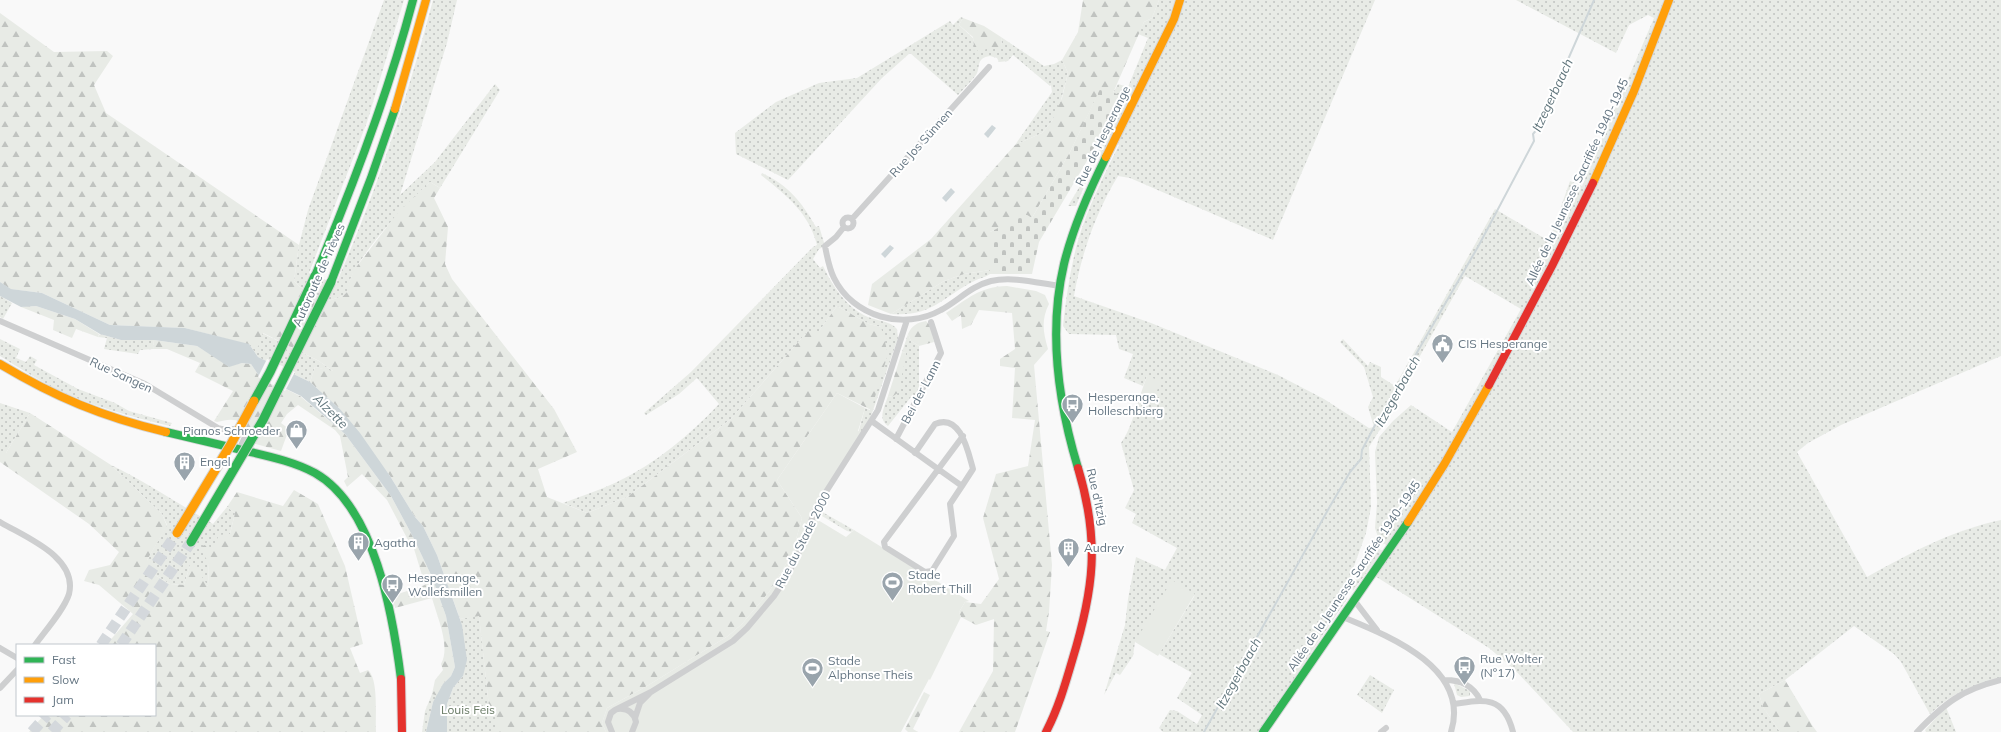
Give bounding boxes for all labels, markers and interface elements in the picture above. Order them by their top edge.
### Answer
water label: Itzegerbaach [1528,56,1576,134]
street label: Allée de la Jeunesse Sacrifiée 1940-1945 [1522,76,1631,288]
street label: Rue de Hesperange [1072,83,1133,188]
street label: Rue Jos Sünnen [886,105,955,180]
street label: Autoroute de Trèves [289,221,348,329]
public building icon: CIS Hesperange [1429,331,1455,364]
place label: CIS Hesperange [1458,336,1548,351]
water label: Itzegerbaach [1371,353,1423,429]
street label: Rue Sangen [87,354,155,396]
street label: Bei der Lann [898,357,944,426]
place label: Hesperange, Holleschbierg [1088,389,1163,418]
water label: Alzette [310,390,352,432]
bus stop icon: Hesperange, Holleschbierg [1060,391,1086,424]
shop icon: Pianos Schroeder [283,418,309,451]
place label: Pianos Schroeder [183,423,281,438]
building icon: Engel [172,449,198,482]
place label: Engel [200,454,231,469]
street label: Rue d'Itzig [1084,467,1111,527]
street label: Allée de la Jeunesse Sacrifiée 1940-1945 [1284,477,1423,674]
street label: Rue du Stade 2000 [772,489,833,591]
building icon: Agatha [346,530,372,563]
place label: Agatha [374,535,416,550]
building icon: Audrey [1056,535,1082,568]
place label: Audrey [1084,540,1125,555]
place label: Stade Robert Thill [908,567,972,596]
sports icon: Stade Robert Thill [880,569,906,602]
place label: Hesperange, Wollefsmillen [408,570,482,599]
bus stop icon: Hesperange, Wollefsmillen [379,572,405,605]
water label: Itzegerbaach [1212,635,1264,711]
legend [16,644,156,716]
place label: Rue Wolter (N°17) [1480,651,1543,680]
text: Fast [52,652,76,667]
place label: Stade Alphonse Theis [828,653,913,682]
bus stop icon: Rue Wolter (N°17) [1451,653,1477,686]
sports icon: Stade Alphonse Theis [799,655,825,688]
text: Slow [52,672,80,687]
text: Jam [52,692,74,707]
park label: Louis Feis [441,702,495,717]

